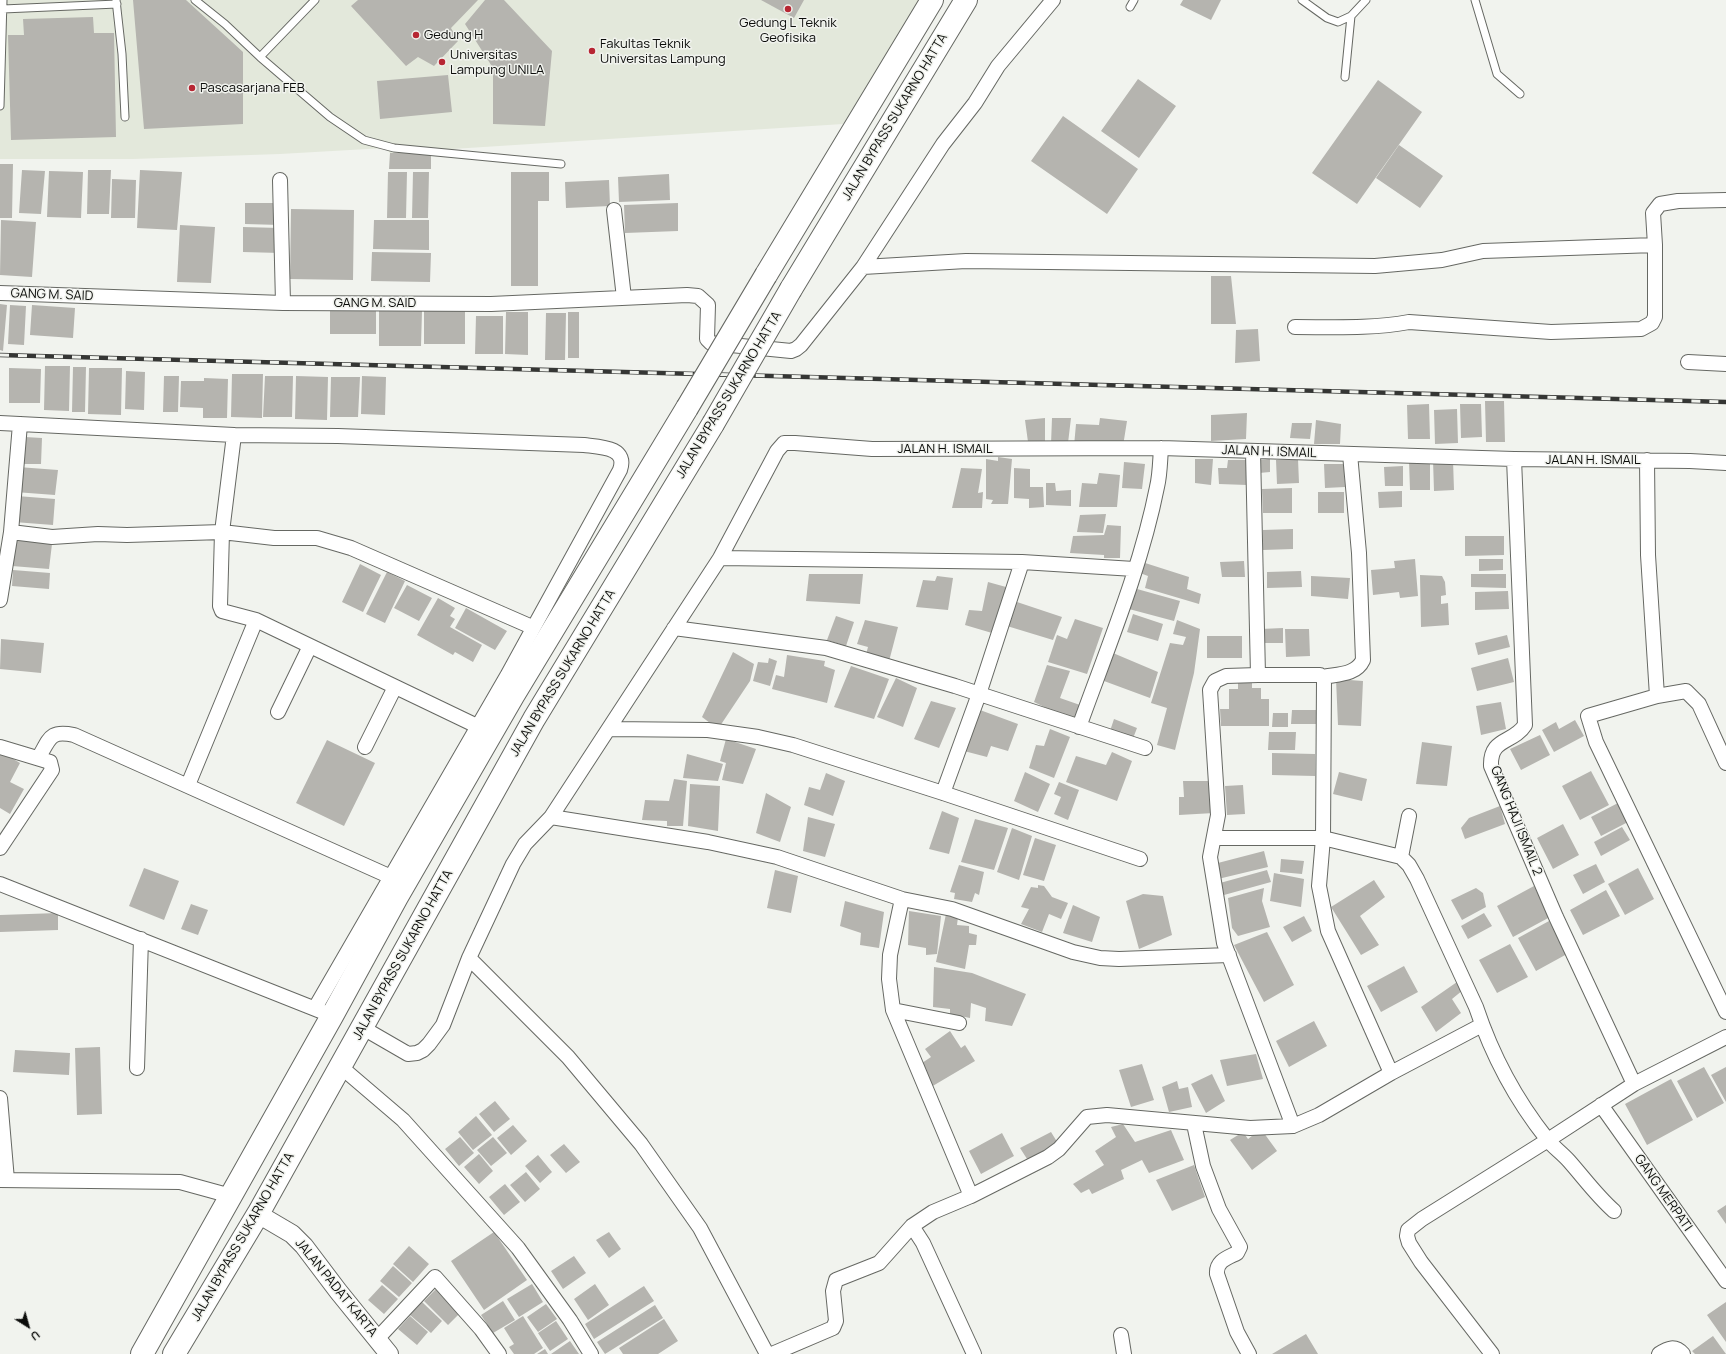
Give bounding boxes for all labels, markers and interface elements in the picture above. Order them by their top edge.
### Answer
marker: Gedung L Teknik Geofisika [783,4,793,14]
place label: Gedung L Teknik Geofisika [739,15,837,46]
place label: Gedung H [424,27,483,43]
marker: Gedung H [411,30,421,40]
street label: JALAN BYPASS SUKARNO HATTA [839,31,951,203]
place label: Fakultas Teknik Universitas Lampung [600,36,726,67]
marker: Fakultas Teknik Universitas Lampung [587,46,597,56]
place label: Universitas Lampung UNILA [450,47,544,78]
marker: Universitas Lampung UNILA [437,57,447,67]
place label: Pascasarjana FEB [200,80,305,96]
marker: Pascasarjana FEB [187,83,197,93]
street label: GANG M. SAID [10,286,94,304]
street label: GANG M. SAID [334,295,416,311]
street label: JALAN BYPASS SUKARNO HATTA [673,309,785,481]
street label: JALAN H. ISMAIL [897,441,993,457]
street label: JALAN H. ISMAIL [1221,443,1317,461]
street label: JALAN H. ISMAIL [1545,452,1641,468]
street label: JALAN BYPASS SUKARNO HATTA [507,587,619,759]
street label: GANG HAJI ISMAIL 2 [1487,764,1545,878]
street label: JALAN BYPASS SUKARNO HATTA [350,867,456,1043]
street label: JALAN BYPASS SUKARNO HATTA [188,1150,298,1324]
street label: GANG MERPATI [1631,1152,1695,1234]
street label: JALAN PADAT KARTA [292,1236,380,1340]
north arrow [8,1306,48,1346]
text: U [28,1328,43,1344]

